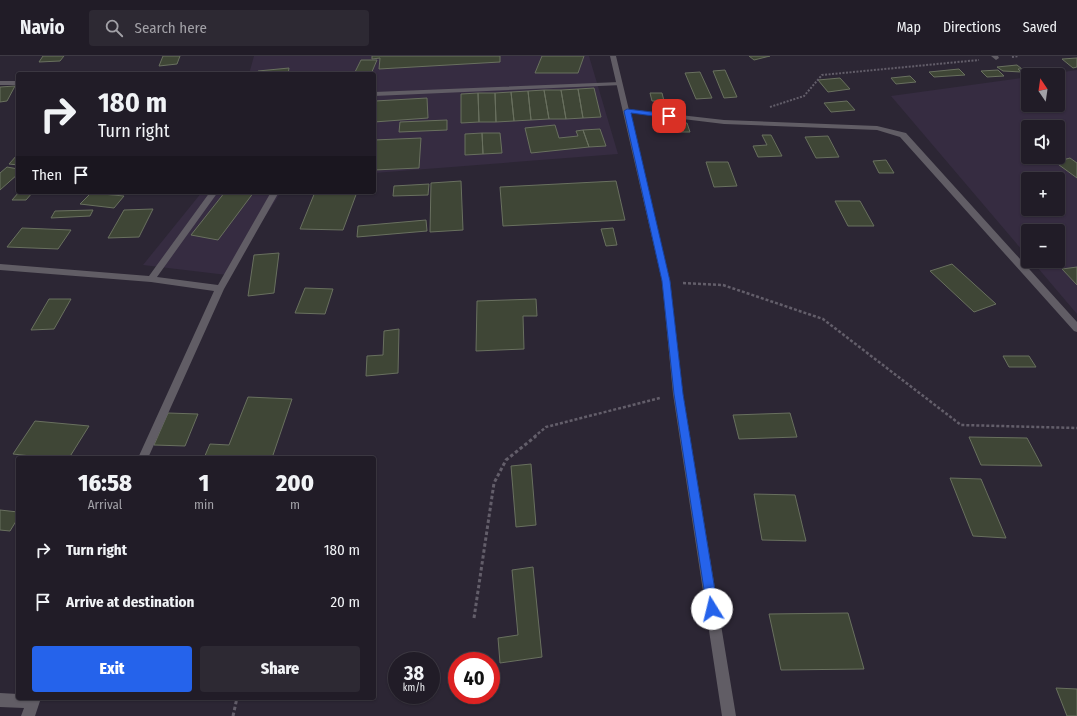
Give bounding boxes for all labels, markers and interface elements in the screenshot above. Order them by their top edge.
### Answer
search box [89,10,369,46]
text: Navio [20,16,65,39]
icon: search [103,17,125,39]
text: Search here [135,19,207,37]
text: Map [897,19,921,36]
text: Directions [943,19,1001,36]
text: Saved [1023,19,1057,36]
north arrow [1021,68,1065,112]
map controls [1021,68,1065,268]
text: 180 m [98,86,167,119]
icon: right [32,88,84,140]
pin [652,99,686,133]
icon: arrive [658,105,680,127]
text: Turn right [98,120,170,142]
button: sound [1021,120,1065,164]
icon: arrive [70,164,92,186]
text: Then [32,166,62,184]
button: + [1021,172,1065,216]
button: − [1021,224,1065,268]
text: 16:58 [78,469,132,497]
text: 1 [199,469,209,497]
text: 200 [276,469,314,497]
text: Arrival [88,497,122,512]
text: min [194,497,214,512]
text: m [290,497,300,512]
icon: right [32,539,54,561]
text: Turn right [66,541,127,559]
text: 180 m [324,541,360,559]
position arrow [691,588,733,630]
icon: arrive [32,591,54,613]
text: Arrive at destination [66,593,194,611]
text: 20 m [331,593,360,611]
button: Exit [32,646,192,692]
button: Share [200,646,360,692]
speed limit sign: 40 [448,652,500,704]
text: 38 [404,661,424,685]
text: km/h [403,682,425,694]

